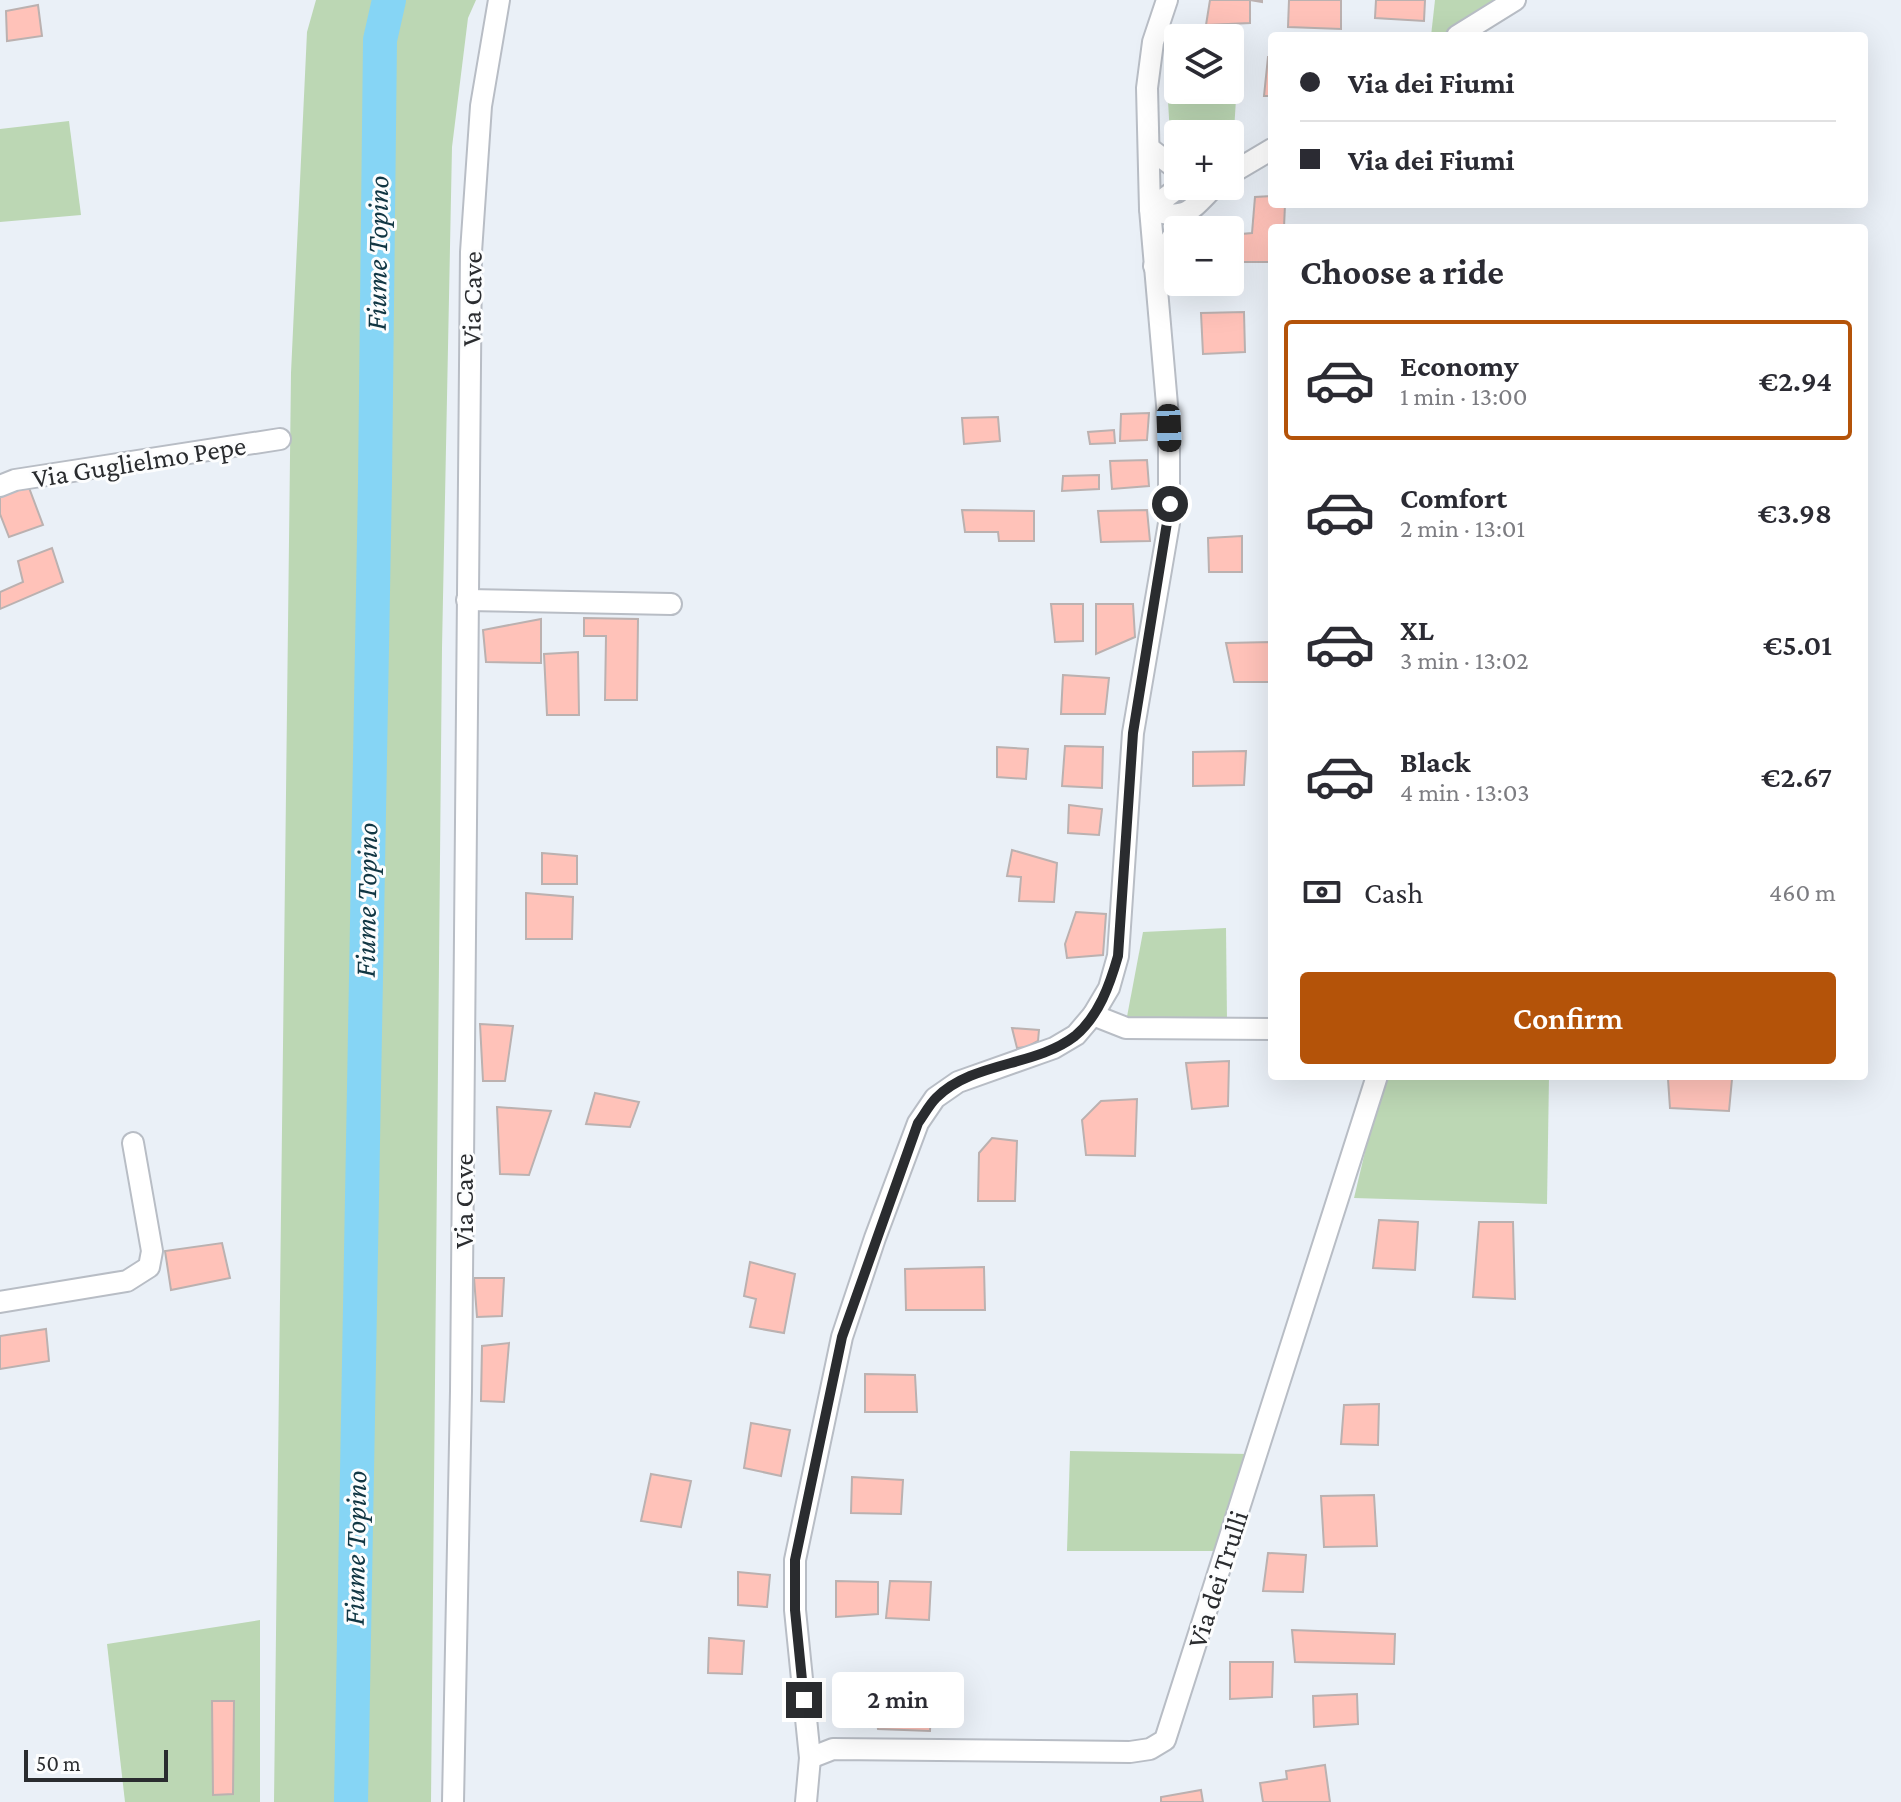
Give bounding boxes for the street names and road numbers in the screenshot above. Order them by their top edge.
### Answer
street label: Via Cave [455,251,488,347]
street label: Via Guglielmo Pepe [30,429,248,494]
street label: Via Cave [448,1153,479,1249]
street label: Via dei Trulli [1181,1506,1254,1652]

